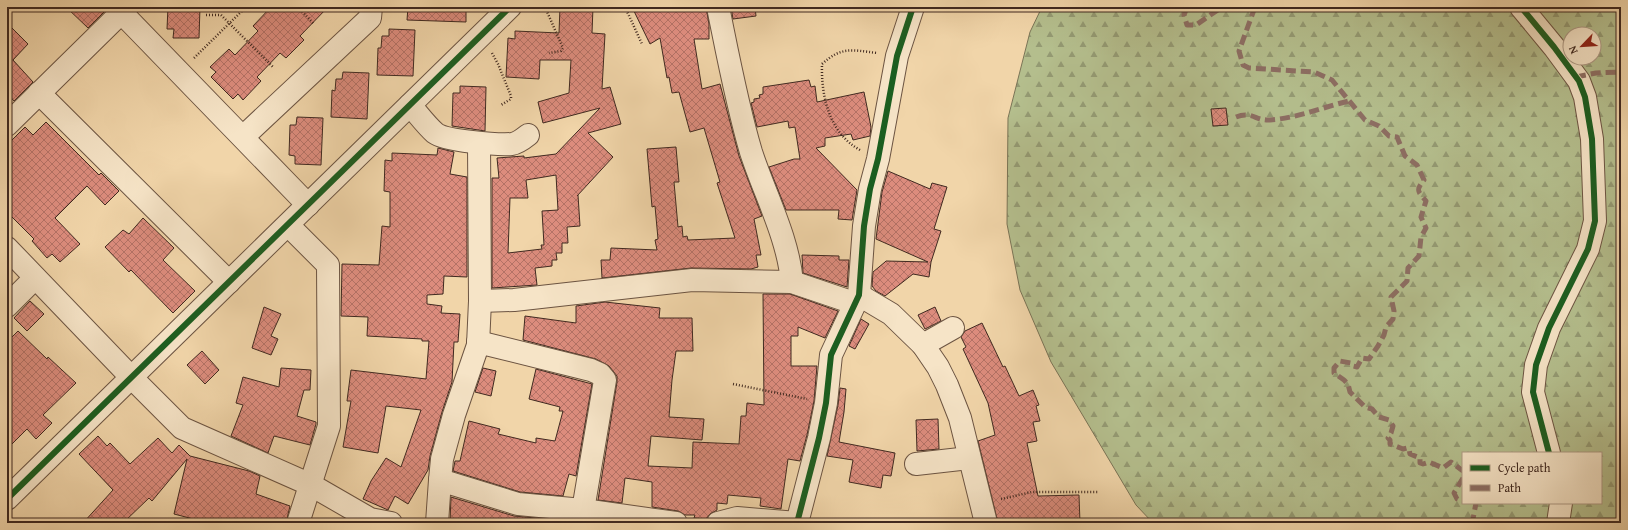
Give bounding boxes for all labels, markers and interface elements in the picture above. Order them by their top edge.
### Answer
north arrow [1562,26,1602,66]
text: N [1564,43,1582,57]
legend [1462,452,1602,504]
text: Cycle path [1498,459,1551,476]
text: Path [1498,479,1521,496]

